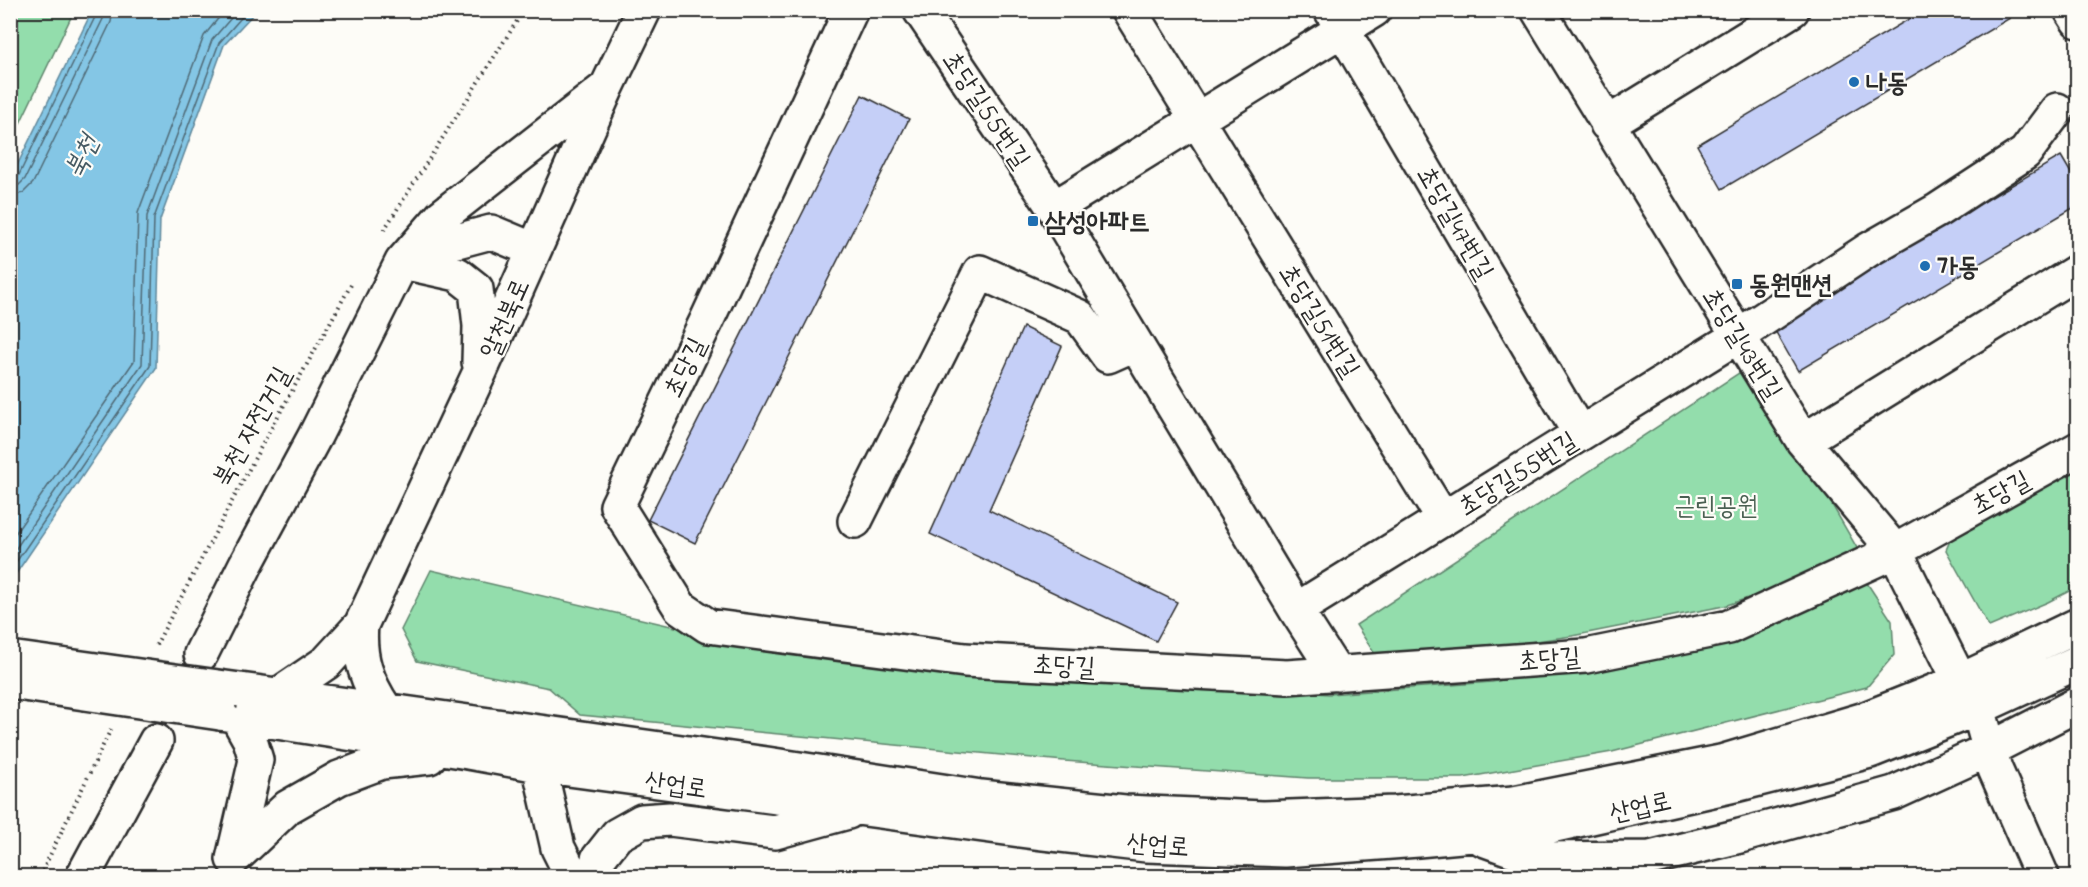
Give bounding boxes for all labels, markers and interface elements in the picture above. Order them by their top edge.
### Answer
street label: 초당길55번길 [931,44,1038,177]
place label: 나동 [1866,66,1908,104]
marker: 나동 [1847,75,1861,89]
water label: 북천 [56,127,111,185]
street label: 초당길47번길 [1405,159,1501,288]
place label: 삼성아파트 [1044,205,1150,243]
marker: 삼성아파트 [1026,214,1040,228]
place label: 가동 [1937,250,1979,288]
street label: 초당길51번길 [1267,257,1367,386]
marker: 가동 [1918,259,1932,273]
place label: 동원맨션 [1749,268,1833,306]
street label: 알천북로 [472,273,541,365]
marker: 동원맨션 [1730,277,1744,291]
street label: 초당길43번길 [1691,281,1790,408]
street label: 초당길 [656,332,718,405]
street label: 북천 자전거길 [205,360,302,494]
street label: 초당길55번길 [1452,424,1586,527]
street label: 초당길 [1965,463,2038,526]
park label: 근린공원 [1674,489,1758,527]
street label: 초당길 [1516,639,1582,683]
street label: 초당길 [1032,647,1096,689]
street label: 산업로 [642,764,709,810]
street label: 산업로 [1606,783,1676,834]
street label: 산업로 [1125,826,1190,868]

